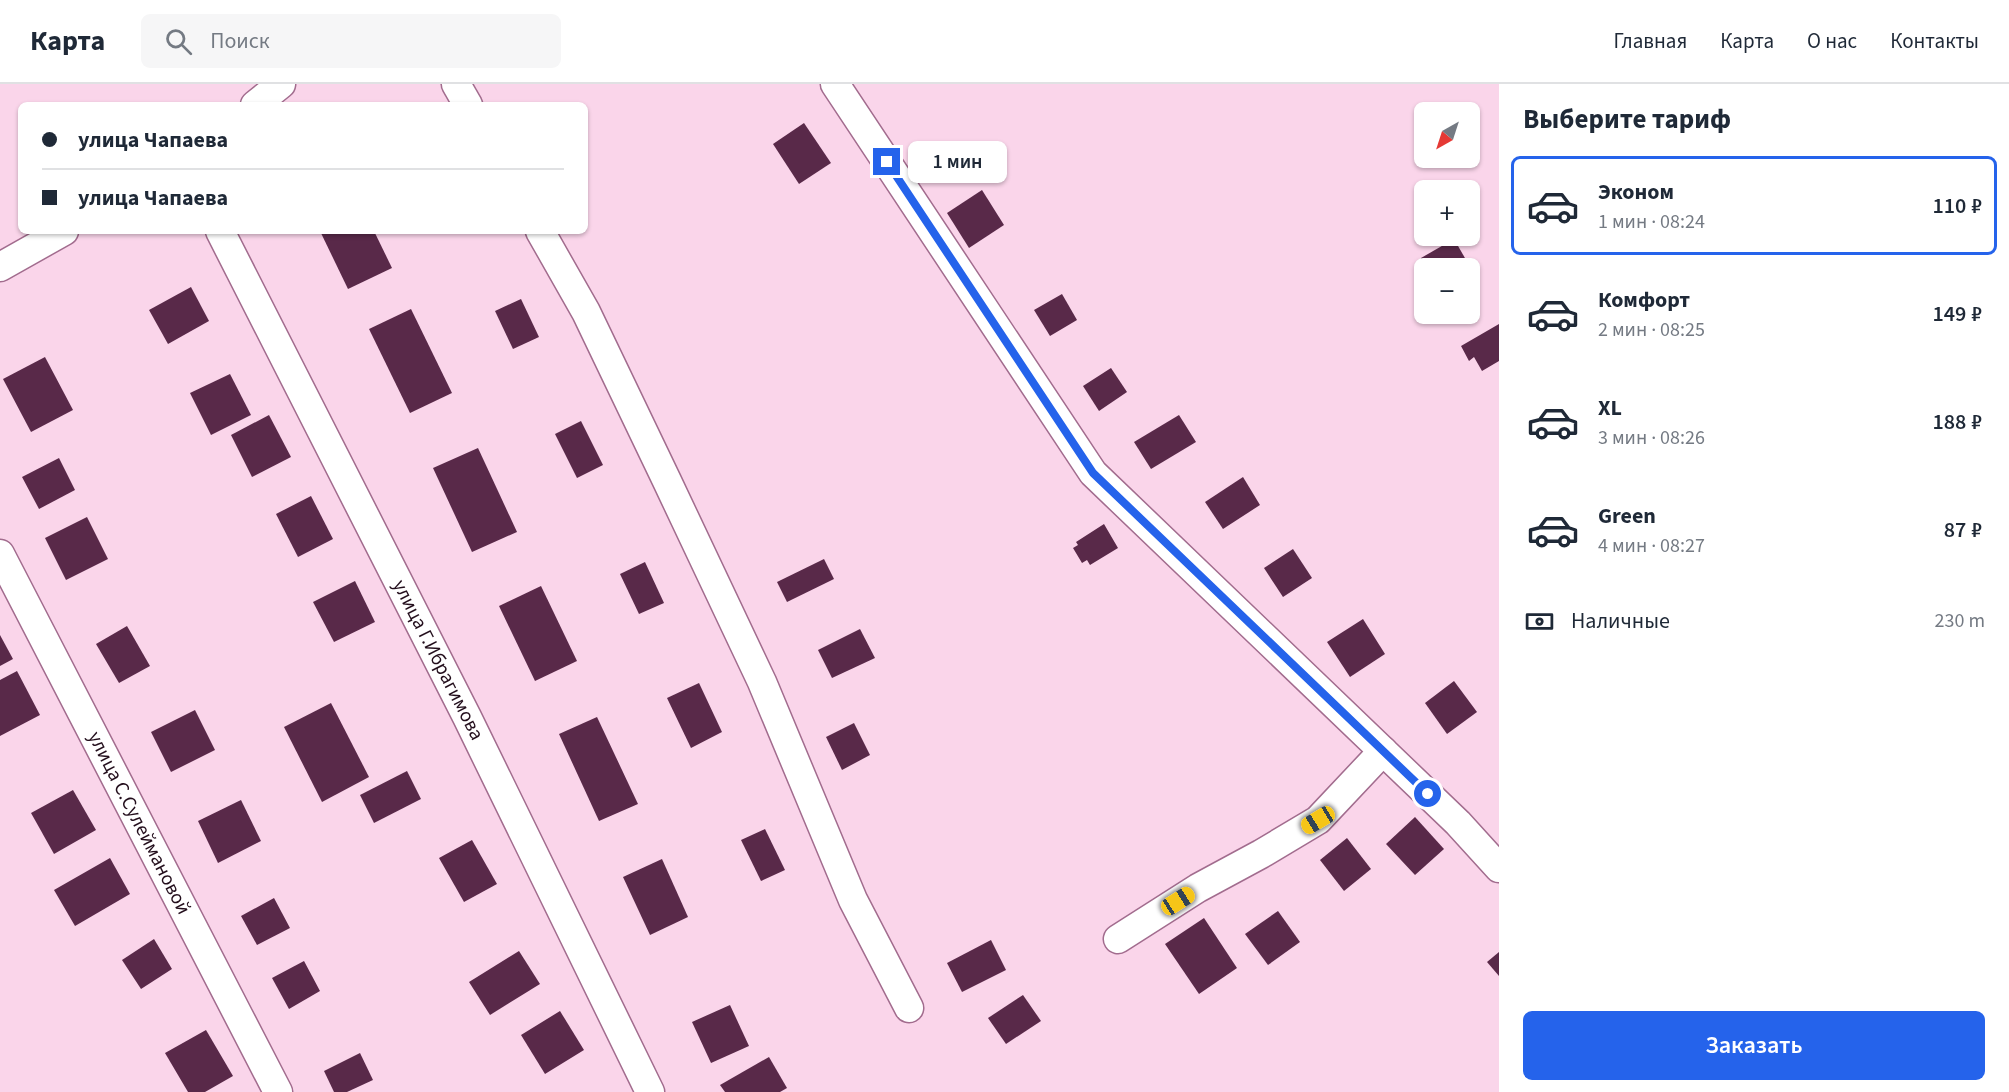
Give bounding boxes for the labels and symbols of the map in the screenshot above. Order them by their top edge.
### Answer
north arrow [1414,102,1480,168]
callout: 1 мин [908,141,1007,183]
route end [873,148,900,175]
street label: улица Г.Ибрагимова [385,575,491,745]
street label: улица С.Сулеймановой [81,727,197,919]
route start [1414,780,1441,807]
car [1298,803,1338,837]
car [1158,884,1198,918]

